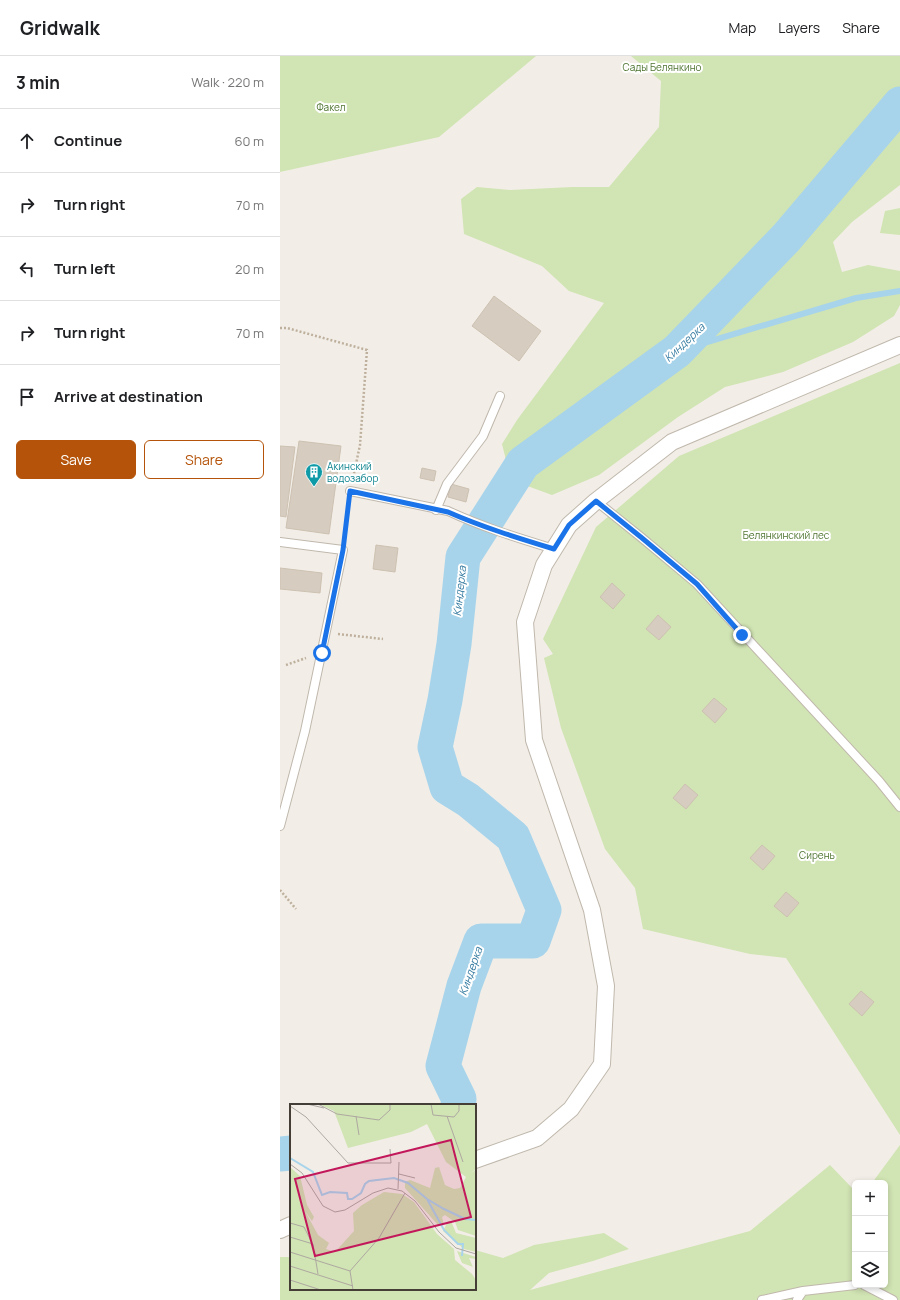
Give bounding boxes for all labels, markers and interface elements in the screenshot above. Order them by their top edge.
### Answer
text: Gridwalk [20,15,100,41]
text: Map [728,18,756,37]
text: Layers [778,18,820,37]
text: Share [842,18,880,37]
park label: Сады Белянкино [623,60,702,74]
text: 3 min [16,71,60,94]
text: Walk · 220 m [191,73,264,91]
park label: Факел [316,100,346,114]
icon: ahead [16,130,38,152]
text: Continue [54,130,122,151]
text: 60 m [234,132,264,150]
icon: right [16,194,38,216]
text: Turn right [54,194,125,215]
text: 70 m [236,196,264,214]
icon: left [16,258,38,280]
text: Turn left [54,258,116,279]
text: 20 m [235,260,264,278]
water label: Киндерка [660,319,708,365]
icon: right [16,322,38,344]
text: Turn right [54,322,125,343]
text: 70 m [236,324,264,342]
icon: arrive [16,386,38,408]
text: Arrive at destination [54,386,203,407]
button: Save [16,440,136,479]
button: Share [144,440,264,479]
place label: Акинский водозабор [327,459,378,485]
building icon: Акинский водозабор [304,462,324,487]
park label: Белянкинский лес [743,528,830,542]
water label: Киндерка [449,564,469,617]
route end [733,626,751,644]
route start [313,644,331,662]
park label: Сирень [799,848,835,862]
water label: Киндерка [455,944,486,997]
inset map [290,1104,476,1290]
map controls [852,1180,888,1288]
button: + [852,1180,888,1216]
button: − [852,1216,888,1252]
button: layers [852,1252,888,1288]

